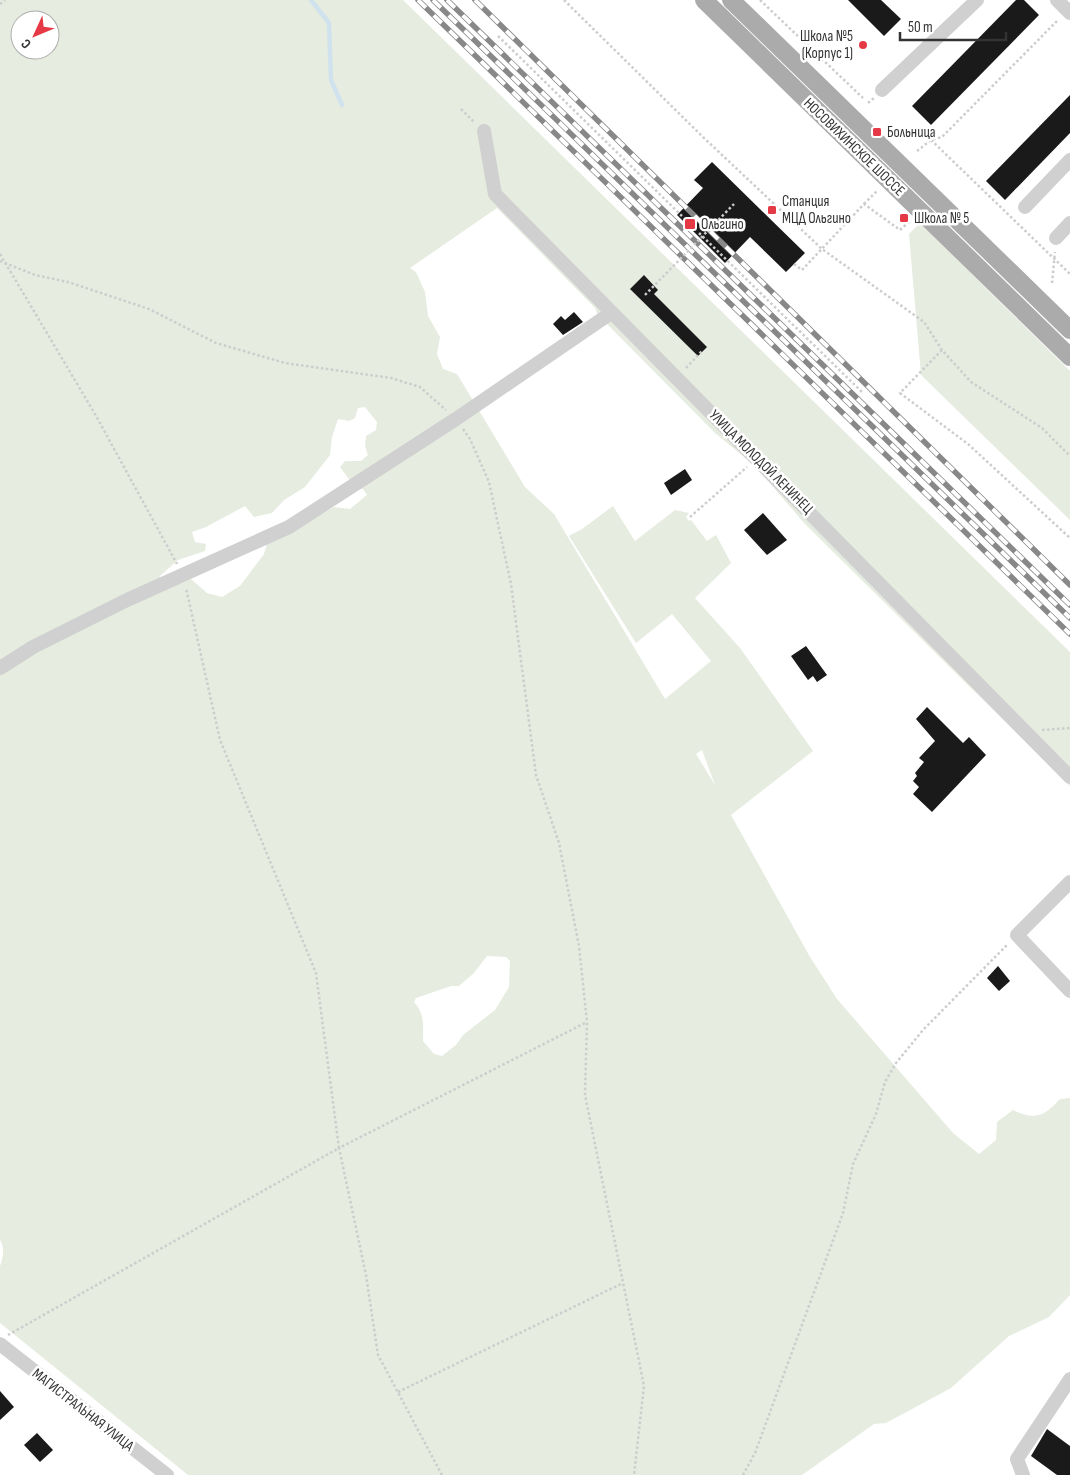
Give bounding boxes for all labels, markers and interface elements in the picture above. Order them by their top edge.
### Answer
north arrow [10,10,60,60]
scale bar [900,10,1006,42]
text: 50 m [908,18,933,37]
place label: Школа №5 (Корпус 1) [800,27,853,63]
text: С [17,35,35,52]
marker: Школа №5 (Корпус 1) [857,39,869,51]
street label: НОСОВИХИНСКОЕ ШОССЕ [799,94,909,200]
place label: Больница [887,123,936,142]
marker: Больница [871,126,883,138]
place label: Станция МЦД Ольгино [782,192,851,228]
marker: Станция МЦД Ольгино [766,204,778,216]
place label: Школа № 5 [914,209,969,228]
marker: Школа № 5 [898,212,910,224]
place label: Ольгино [701,215,744,234]
marker: Ольгино [683,217,697,231]
street label: УЛИЦА МОЛОДОЙ ЛЕНИНЕЦ [705,406,817,518]
street label: МАГИСТРАЛЬНАЯ УЛИЦА [28,1364,138,1456]

